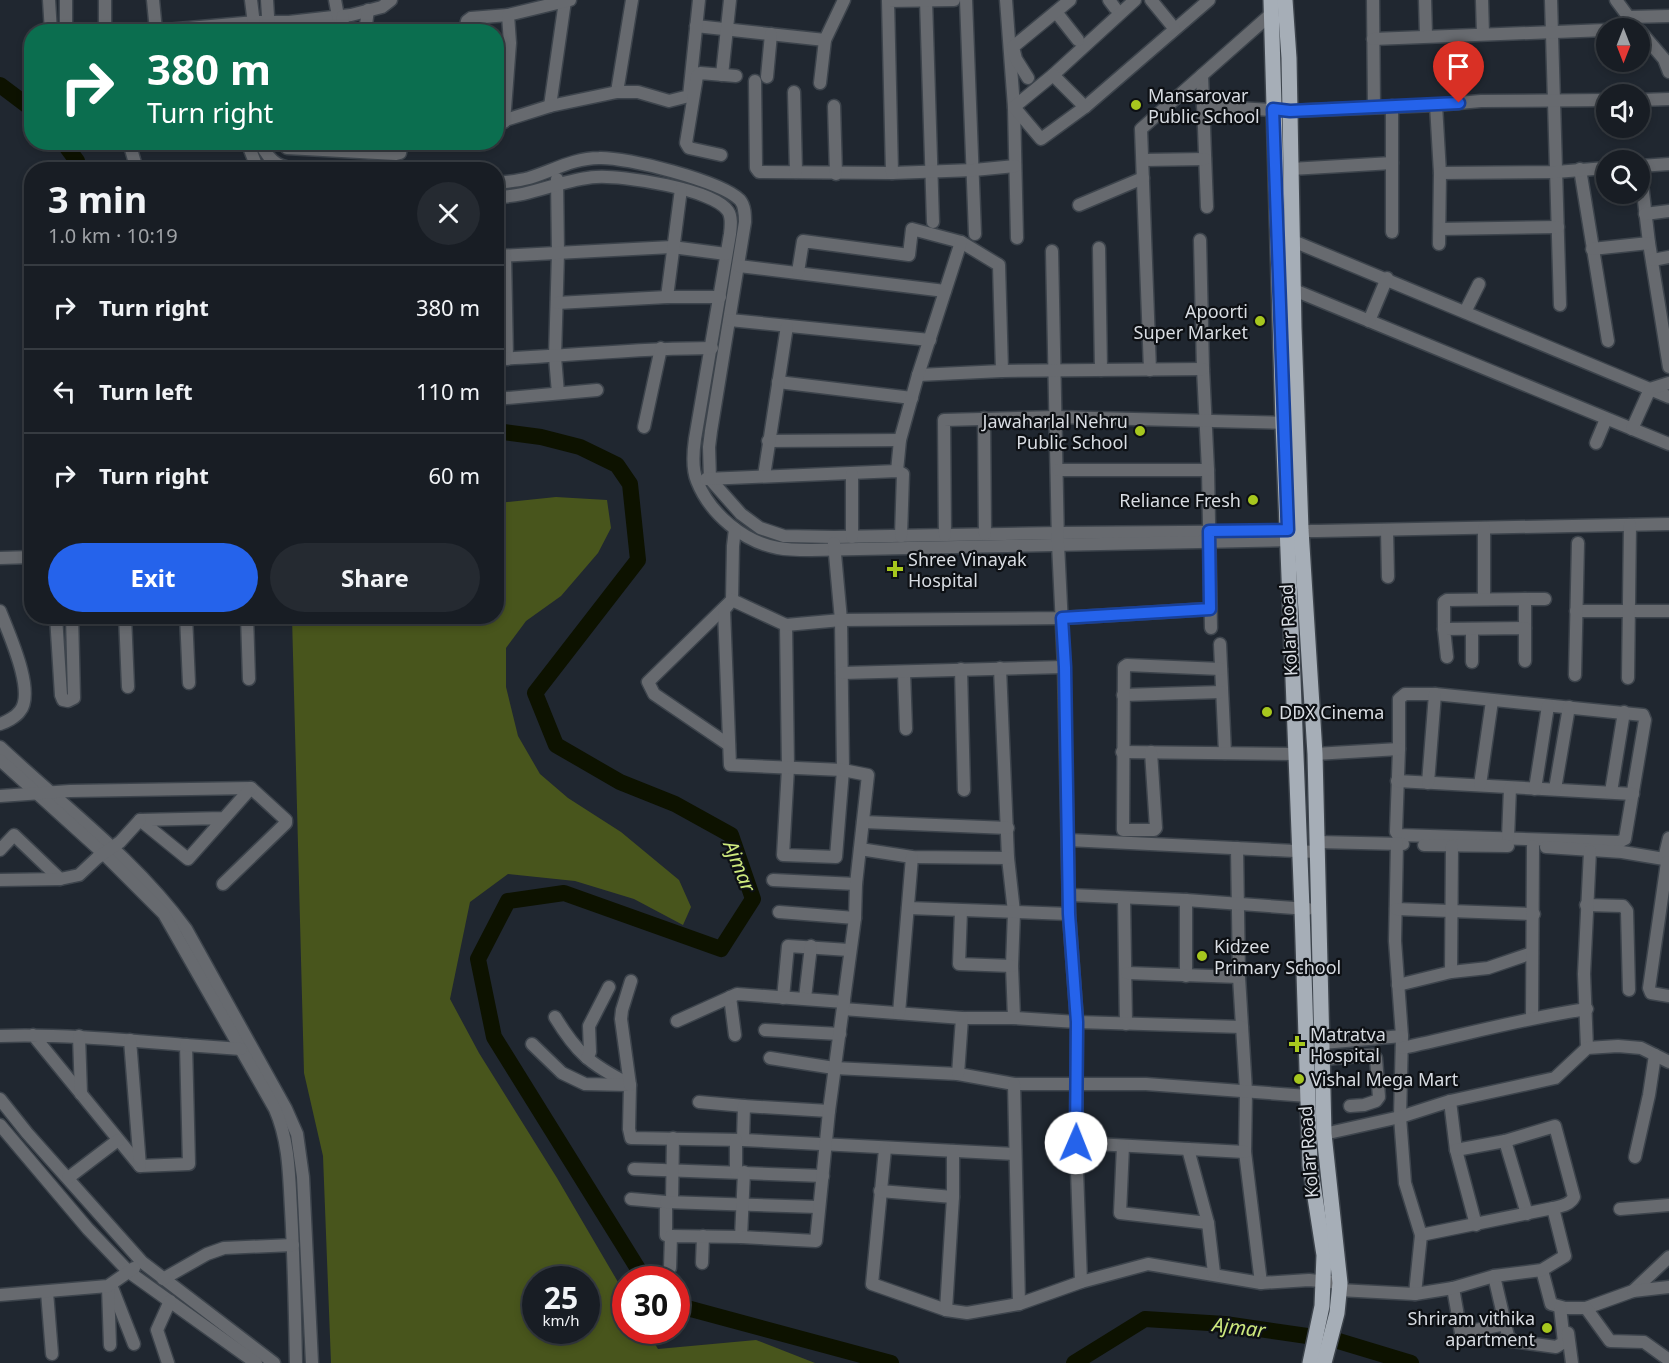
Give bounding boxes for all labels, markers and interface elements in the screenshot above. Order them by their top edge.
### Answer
north arrow [1596,18,1650,72]
map controls [1596,18,1650,204]
text: 380 m [147,40,271,97]
pin [1433,41,1484,103]
icon: right [48,48,126,126]
icon: arrive [1442,50,1475,83]
place label: Mansarovar Public School [1148,83,1260,128]
button: sound [1596,84,1650,138]
text: Turn right [147,94,273,131]
marker: Mansarovar Public School [1129,98,1143,112]
button: search [1596,150,1650,204]
text: 3 min [48,175,147,224]
button: close [417,182,480,245]
text: 1.0 km · 10:19 [48,222,178,249]
icon: right [48,291,81,324]
text: Turn right [99,292,209,322]
text: 380 m [416,292,480,322]
place label: Apoorti Super Market [1134,299,1248,344]
marker: Apoorti Super Market [1253,314,1267,328]
icon: left [48,375,81,408]
text: Turn left [99,376,193,406]
text: 110 m [416,376,480,406]
place label: Jawaharlal Nehru Public School [981,409,1128,454]
marker: Jawaharlal Nehru Public School [1133,424,1147,438]
icon: right [48,459,81,492]
text: Turn right [99,460,209,490]
text: 60 m [429,460,480,490]
place label: Reliance Fresh [1119,488,1241,512]
marker: Reliance Fresh [1246,493,1260,507]
button: Exit [48,543,258,612]
button: Share [270,543,480,612]
place label: Shree Vinayak Hospital [908,547,1027,592]
marker: Shree Vinayak Hospital [886,560,904,578]
street label: Kolar Road [1274,583,1302,677]
place label: DDX Cinema [1279,700,1384,724]
marker: DDX Cinema [1260,705,1274,719]
water label: Ajmar [717,834,763,897]
place label: Kidzee Primary School [1214,934,1341,979]
marker: Kidzee Primary School [1195,949,1209,963]
place label: Matratva Hospital [1310,1022,1386,1067]
marker: Matratva Hospital [1288,1035,1306,1053]
place label: Vishal Mega Mart [1311,1067,1459,1091]
marker: Vishal Mega Mart [1292,1072,1306,1086]
street label: Kolar Road [1293,1105,1323,1199]
position arrow [1044,1111,1108,1175]
speed limit sign: 30 [612,1266,690,1344]
text: 25 [544,1277,578,1318]
place label: Shriram vithika apartment [1407,1306,1535,1351]
text: km/h [543,1310,579,1330]
water label: Ajmar [1209,1310,1268,1344]
marker: Shriram vithika apartment [1540,1321,1554,1335]

